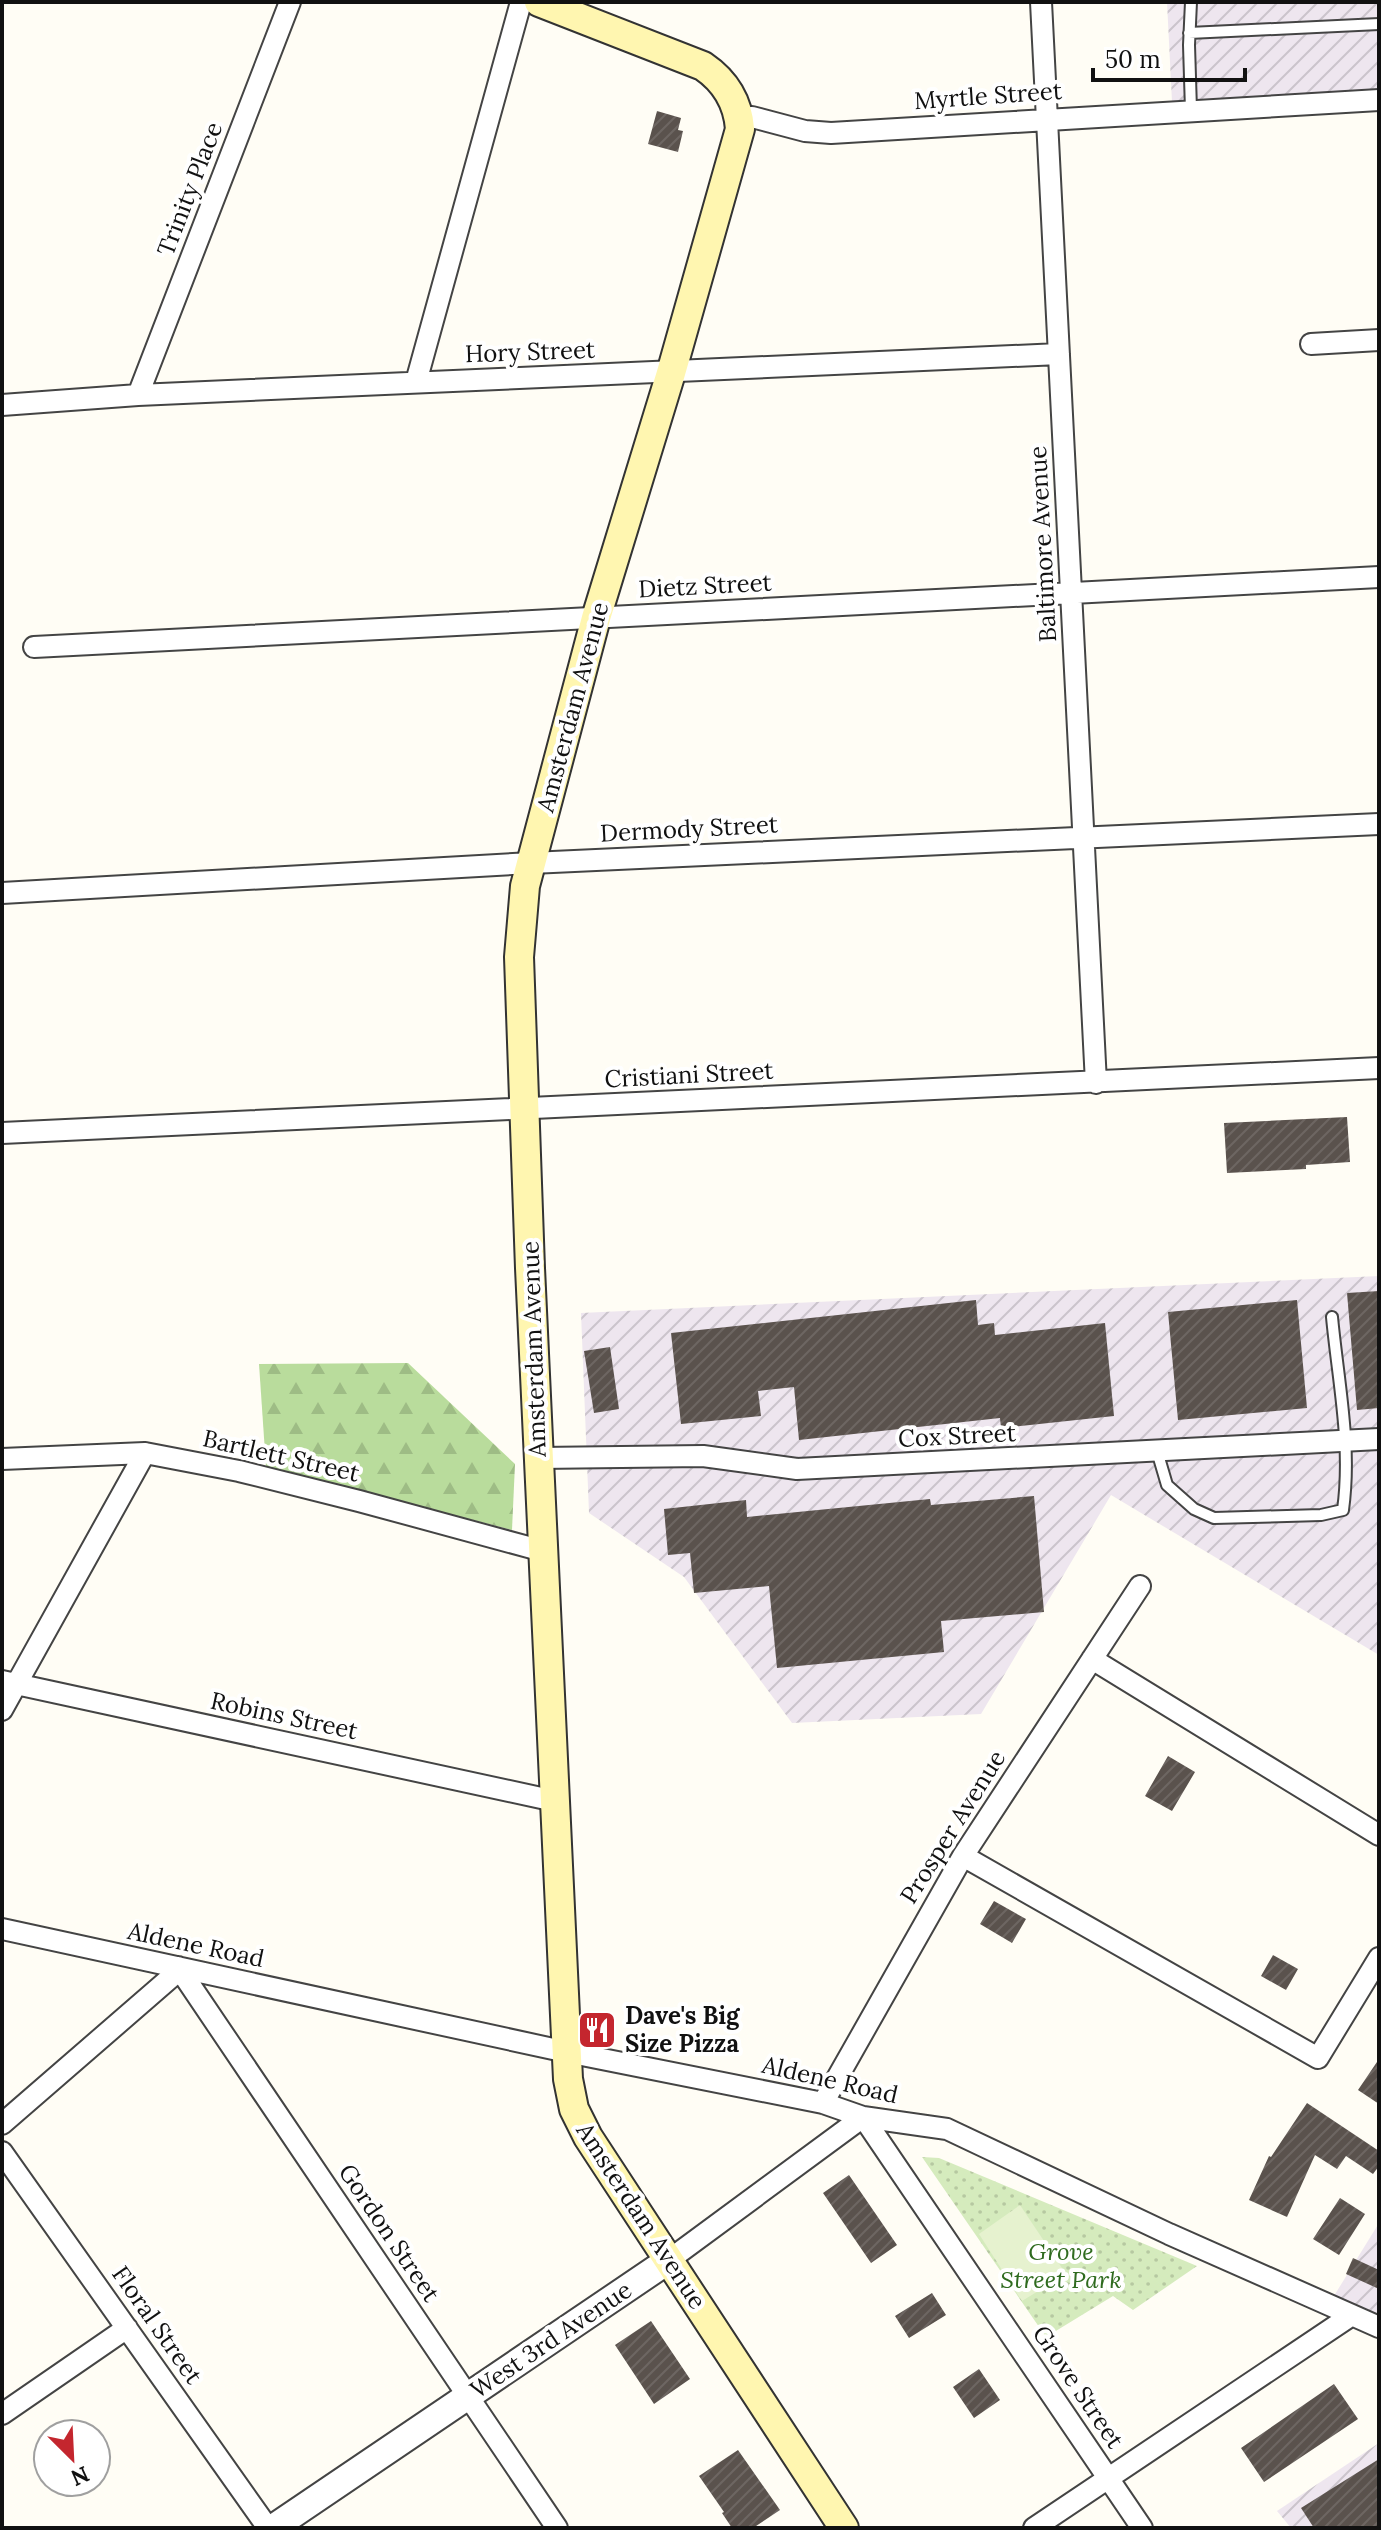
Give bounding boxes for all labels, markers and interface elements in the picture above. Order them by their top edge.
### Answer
scale bar [1093,32,1245,82]
text: 50 m [1105,44,1161,75]
street label: Myrtle Street [913,75,1064,116]
street label: Trinity Place [150,117,229,260]
street label: Hory Street [464,334,596,369]
street label: Baltimore Avenue [1022,445,1063,643]
street label: Dietz Street [638,566,773,604]
street label: Amsterdam Avenue [529,599,615,816]
street label: Dermody Street [599,808,779,849]
street label: Cristiani Street [604,1055,775,1094]
street label: Amsterdam Avenue [514,1241,553,1459]
street label: Cox Street [897,1417,1017,1454]
street label: Bartlett Street [200,1422,363,1489]
street label: Robins Street [208,1685,361,1746]
street label: Prosper Avenue [893,1744,1012,1909]
street label: Aldene Road [124,1915,267,1974]
place label: Dave's Big Size Pizza [625,2000,741,2059]
restaurant icon: Dave's Big Size Pizza [576,2009,618,2051]
street label: Aldene Road [758,2049,901,2110]
street label: Amsterdam Avenue [569,2116,713,2315]
street label: Gordon Street [332,2158,447,2308]
park label: Grove Street Park [1000,2236,1122,2295]
street label: Floral Street [105,2260,210,2390]
street label: West 3rd Avenue [464,2274,637,2405]
street label: Grove Street [1026,2319,1131,2455]
north arrow [32,2418,112,2498]
text: N [67,2460,94,2493]

